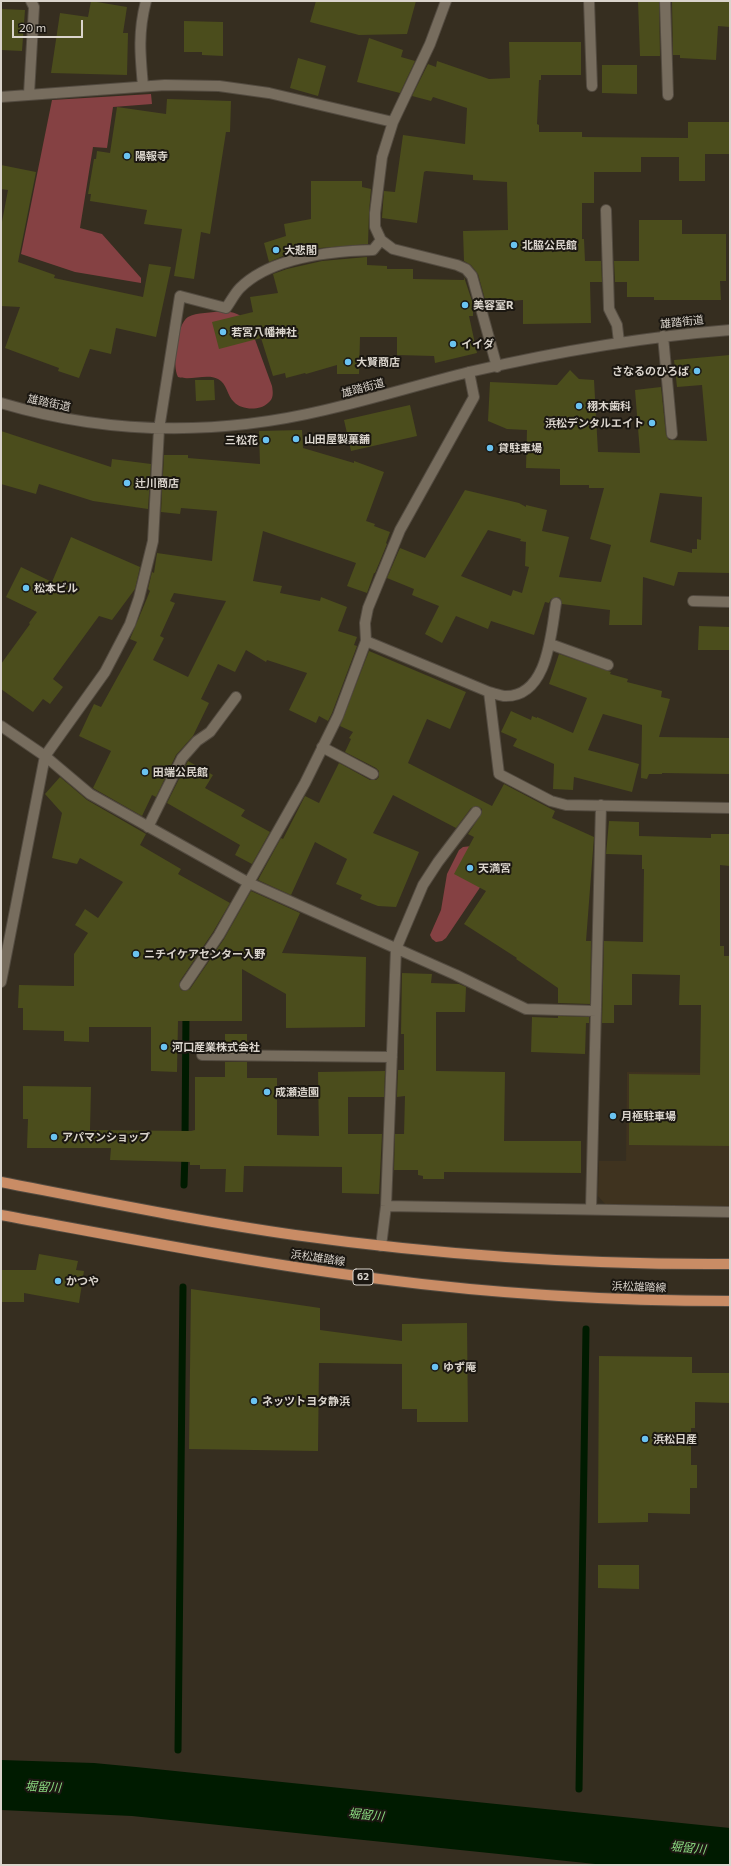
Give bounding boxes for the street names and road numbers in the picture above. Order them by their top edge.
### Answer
street label: 雄踏街道 [659,313,705,331]
street label: 雄踏街道 [340,376,386,400]
street label: 雄踏街道 [26,392,72,414]
street label: 浜松雄踏線 [290,1248,346,1268]
road number: 62 [353,1269,373,1285]
street label: 浜松雄踏線 [611,1279,667,1295]

